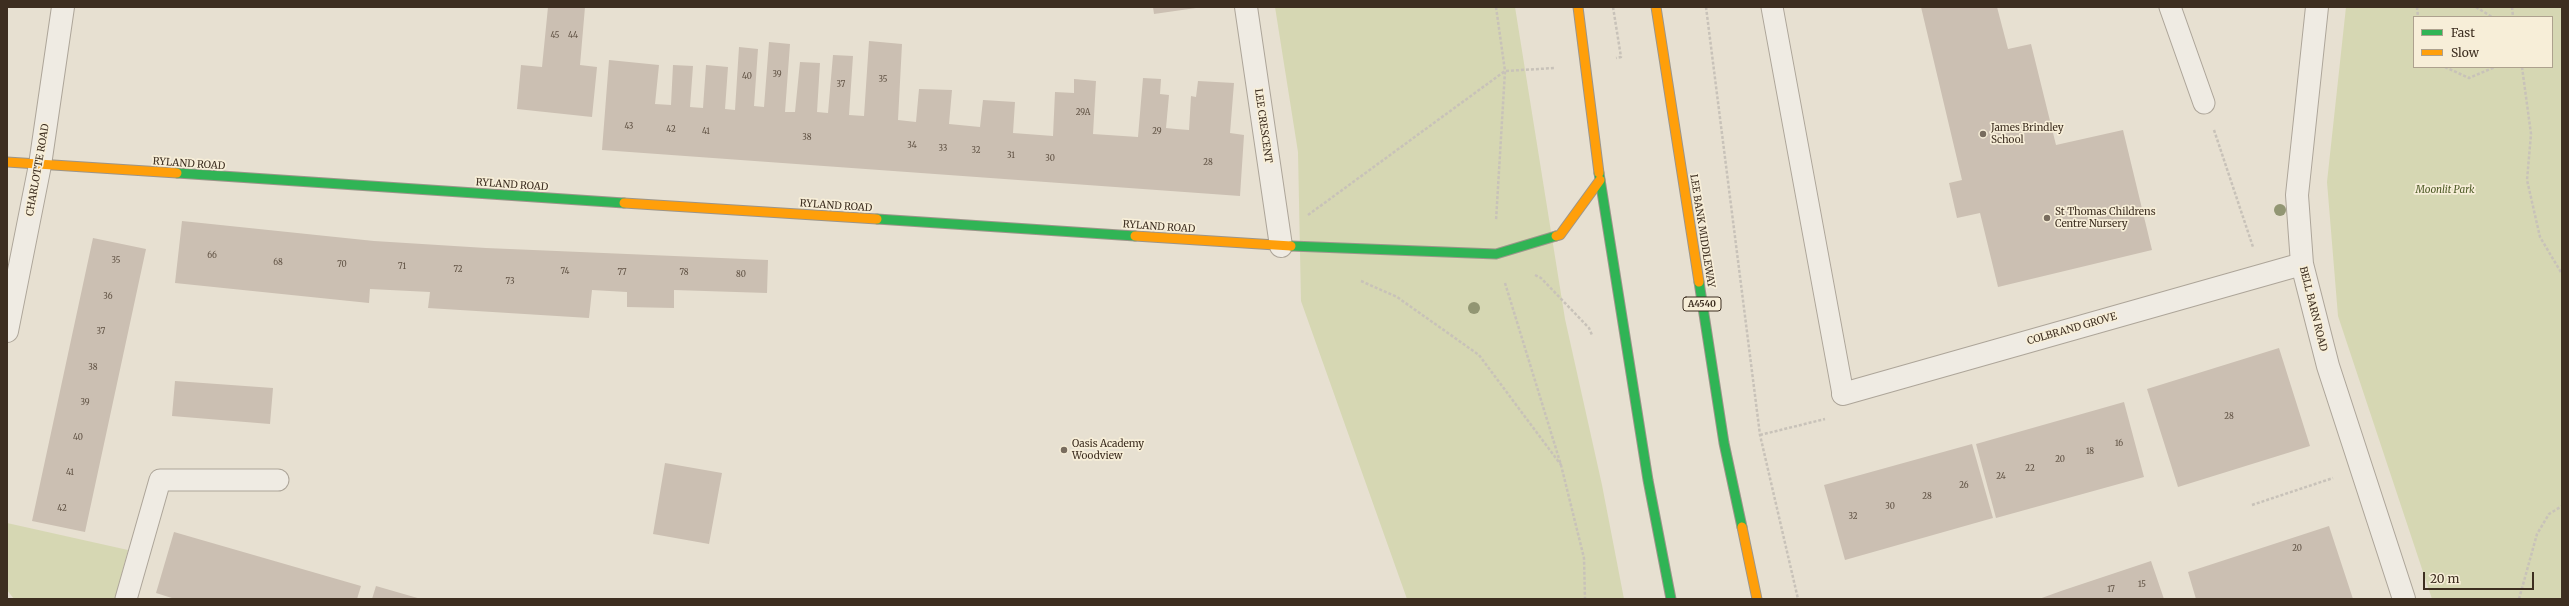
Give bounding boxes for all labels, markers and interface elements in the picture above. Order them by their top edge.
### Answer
legend [2413,16,2553,68]
text: Fast [2451,25,2475,40]
house number: 45 [551,31,559,41]
house number: 44 [568,31,578,41]
text: Slow [2451,45,2479,60]
house number: 39 [772,70,782,80]
house number: 40 [742,72,752,82]
house number: 35 [879,75,887,85]
house number: 37 [837,80,845,90]
street label: LEE CRESCENT [1252,88,1274,164]
house number: 29A [1076,108,1090,118]
house number: 43 [625,122,633,132]
place label: James Brindley School [1991,122,2064,146]
street label: CHARLOTTE ROAD [24,123,52,217]
house number: 42 [666,125,676,135]
house number: 41 [702,127,710,137]
house number: 29 [1152,127,1162,137]
marker: James Brindley School [1978,129,1988,139]
house number: 38 [802,133,812,143]
house number: 34 [907,141,917,151]
house number: 33 [939,144,947,154]
house number: 32 [971,146,981,156]
house number: 31 [1007,151,1015,161]
house number: 30 [1045,154,1055,164]
street label: RYLAND ROAD [152,155,226,173]
house number: 28 [1203,158,1213,168]
street label: LEE BANK MIDDLEWAY [1687,173,1717,289]
street label: RYLAND ROAD [475,176,549,194]
park label: Moonlit Park [2416,184,2474,196]
street label: RYLAND ROAD [799,197,873,215]
place label: St Thomas Childrens Centre Nursery [2055,206,2156,230]
marker: St Thomas Childrens Centre Nursery [2042,213,2052,223]
street label: RYLAND ROAD [1122,218,1196,236]
house number: 66 [207,251,217,261]
house number: 35 [112,256,120,266]
house number: 68 [273,258,283,268]
house number: 70 [337,260,347,270]
house number: 71 [398,262,406,272]
house number: 72 [453,265,463,275]
street label: BELL BARN ROAD [2297,265,2329,353]
house number: 74 [561,267,569,277]
house number: 77 [617,268,627,278]
house number: 78 [679,268,689,278]
house number: 80 [736,270,746,280]
house number: 73 [506,277,514,287]
house number: 36 [103,292,113,302]
road number: A4540 [1683,297,1721,311]
street label: COLBRAND GROVE [2026,310,2118,348]
house number: 37 [97,327,105,337]
house number: 38 [88,363,98,373]
house number: 39 [80,398,90,408]
house number: 28 [2224,412,2234,422]
house number: 40 [73,433,83,443]
place label: Oasis Academy Woodview [1072,438,1144,462]
house number: 16 [2115,439,2123,449]
marker: Oasis Academy Woodview [1059,445,1069,455]
house number: 18 [2086,447,2094,457]
house number: 20 [2055,455,2065,465]
house number: 22 [2025,464,2035,474]
house number: 41 [66,468,74,478]
house number: 24 [1996,472,2006,482]
house number: 26 [1959,481,1969,491]
house number: 28 [1922,492,1932,502]
house number: 30 [1885,502,1895,512]
house number: 42 [57,504,67,514]
house number: 32 [1848,512,1858,522]
house number: 20 [2292,544,2302,554]
scale bar [2425,564,2536,590]
text: 20 m [2430,571,2459,586]
house number: 15 [2138,580,2146,590]
house number: 17 [2107,585,2115,595]

